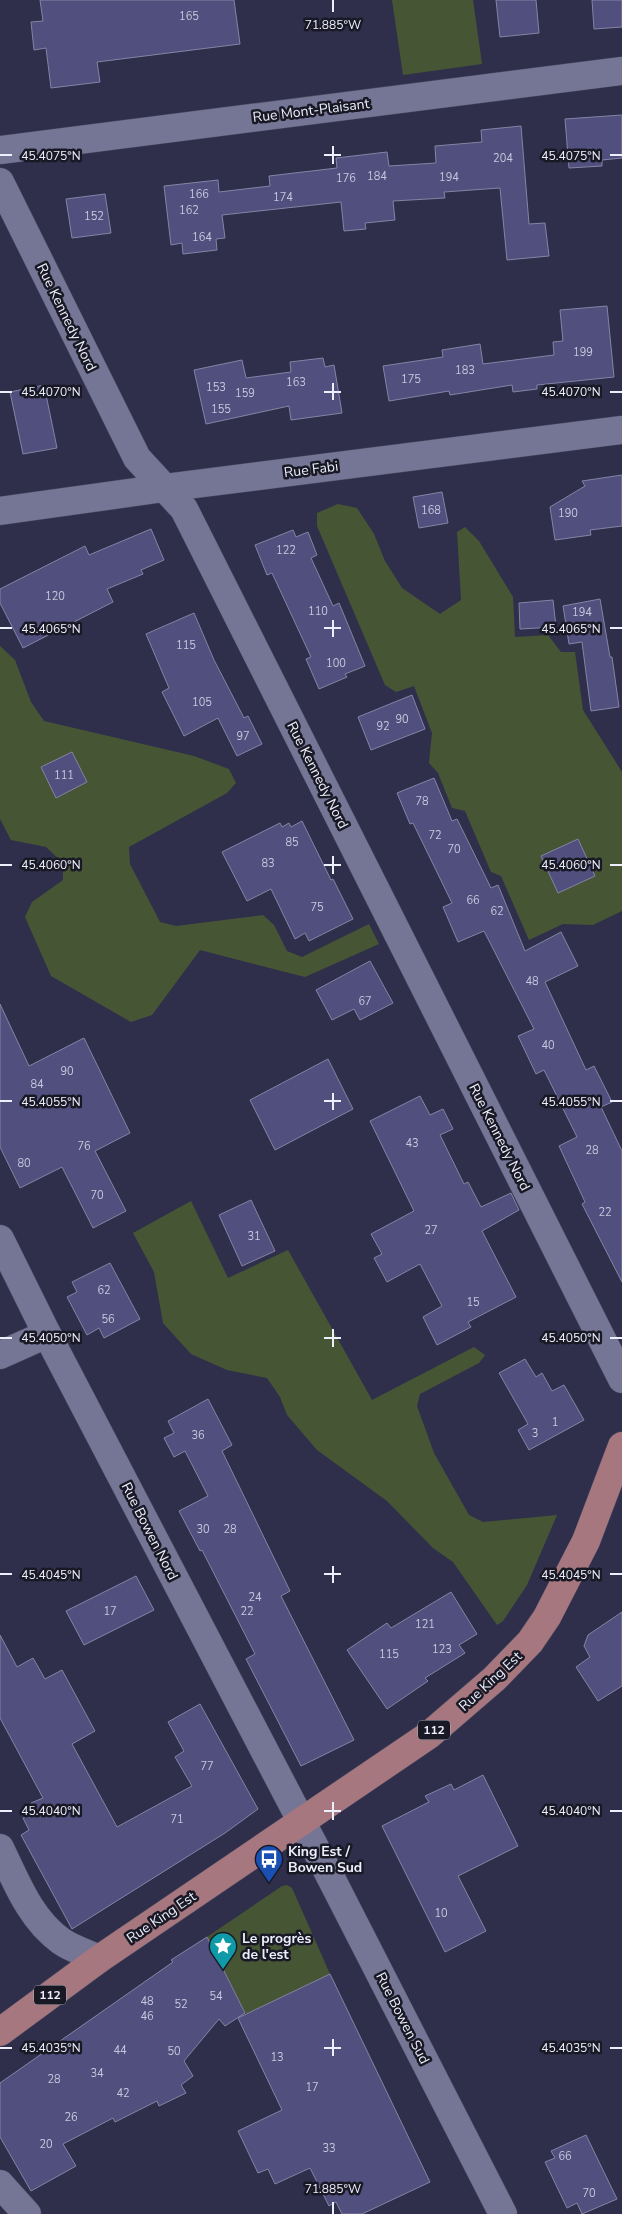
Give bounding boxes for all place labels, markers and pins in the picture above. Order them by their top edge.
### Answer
place label: King Est / Bowen Sud [288,1842,362,1877]
bus stop icon: King Est / Bowen Sud [254,1844,284,1883]
place label: Le progrès de l'est [242,1929,311,1964]
place icon: Le progrès de l'est [208,1931,238,1970]

